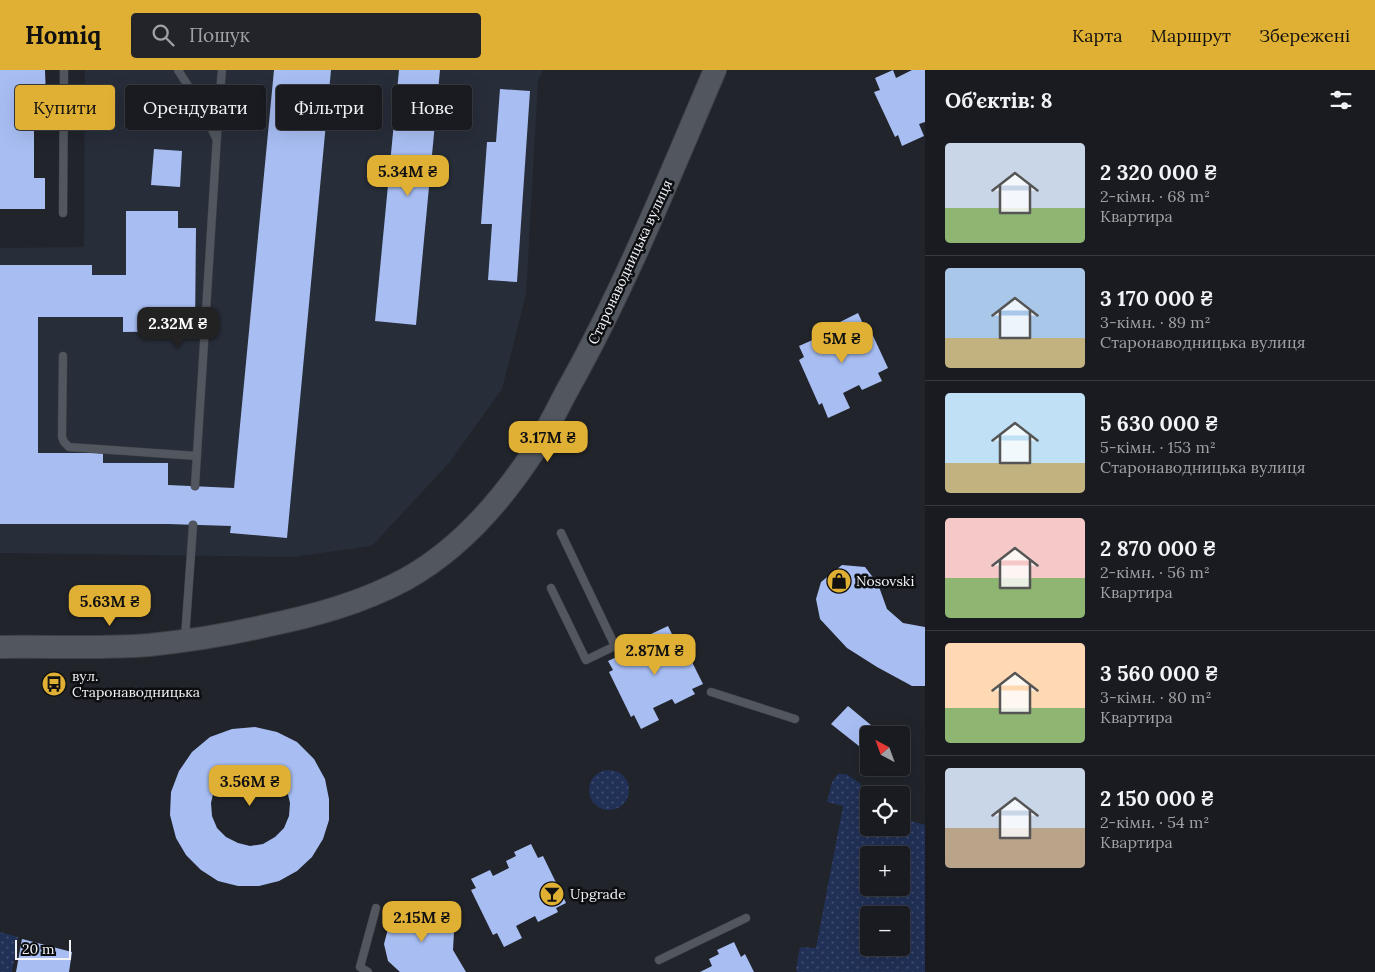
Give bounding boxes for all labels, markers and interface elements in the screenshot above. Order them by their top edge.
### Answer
search box [131,13,481,58]
text: Homiq [25,20,101,51]
icon: search [149,21,177,49]
text: Пошук [189,23,250,47]
text: Карта [1072,24,1122,47]
text: Маршрут [1150,24,1231,47]
text: Збережені [1259,24,1350,47]
chip: Купити [15,85,115,130]
chip: Орендувати [125,85,266,130]
chip: Фільтри [276,85,382,130]
chip: Нове [392,85,472,130]
icon: filters [1327,86,1355,114]
text: Об’єктів: 8 [945,87,1053,114]
pin: 5.34M ₴ [362,154,454,197]
text: 2 320 000 ₴ [1100,159,1218,186]
text: 5.34M ₴ [378,161,438,181]
icon: home [985,163,1045,223]
street label: Старонаводницька вулиця [584,177,676,347]
text: 2-кімн. · 68 m² [1100,186,1210,206]
text: Квартира [1100,206,1173,226]
text: 3 170 000 ₴ [1100,285,1213,312]
icon: home [985,288,1045,348]
pin: 2.32M ₴ [132,306,224,349]
text: 3-кімн. · 89 m² [1100,312,1211,332]
text: 2.32M ₴ [148,313,208,333]
pin: 5M ₴ [812,322,872,364]
text: 5M ₴ [823,328,861,348]
text: Старонаводницька вулиця [1100,332,1305,352]
text: 5 630 000 ₴ [1100,410,1219,437]
icon: home [985,413,1045,473]
pin: 3.17M ₴ [502,420,594,463]
text: 3.17M ₴ [520,427,576,447]
text: 5-кімн. · 153 m² [1100,437,1216,457]
text: Старонаводницька вулиця [1100,457,1305,477]
text: 2 870 000 ₴ [1100,535,1216,562]
icon: home [985,538,1045,598]
text: 2-кімн. · 56 m² [1100,562,1210,582]
shop icon: Nosovski [826,568,852,594]
place label: Nosovski [856,572,914,590]
text: Квартира [1100,582,1173,602]
pin: 5.63M ₴ [64,584,156,627]
text: 5.63M ₴ [80,591,140,611]
pin: 2.87M ₴ [609,634,701,676]
text: 2.87M ₴ [626,640,684,660]
text: 3 560 000 ₴ [1100,660,1219,687]
icon: home [985,663,1045,723]
place label: вул. Старонаводницька [72,667,200,701]
bus stop icon: вул. Старонаводницька [41,671,67,697]
text: 3-кімн. · 80 m² [1100,687,1212,707]
text: Квартира [1100,707,1173,727]
north arrow [860,726,910,776]
map controls [860,726,910,956]
pin: 3.56M ₴ [204,764,296,807]
text: 3.56M ₴ [220,771,280,791]
text: 2 150 000 ₴ [1100,785,1214,812]
button: locate [860,786,910,836]
icon: home [985,788,1045,848]
text: 2-кімн. · 54 m² [1100,812,1209,832]
text: Квартира [1100,832,1173,852]
button: + [860,846,910,896]
bar icon: Upgrade [539,881,565,907]
place label: Upgrade [570,885,626,903]
pin: 2.15M ₴ [376,900,468,943]
button: − [860,906,910,956]
text: 2.15M ₴ [393,907,451,927]
scale bar [15,937,71,960]
text: 20 m [22,940,54,958]

